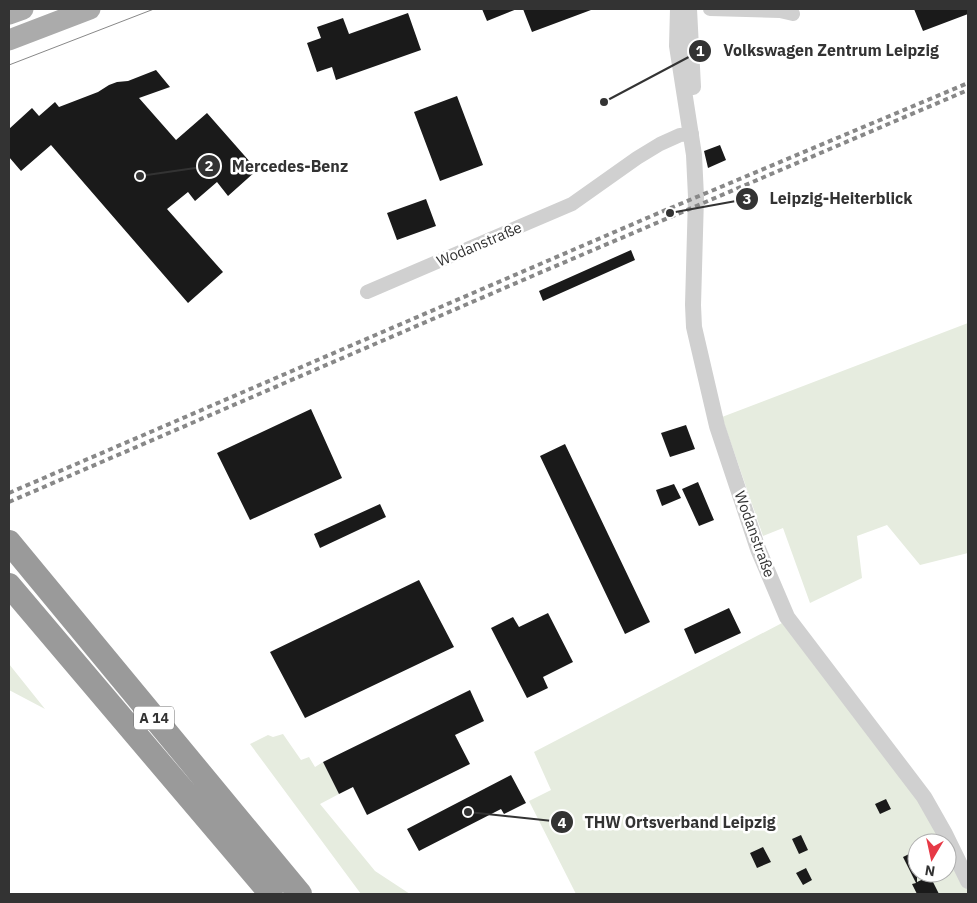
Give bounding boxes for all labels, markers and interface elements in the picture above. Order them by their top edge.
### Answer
callout: Volkswagen Zentrum Leipzig [688,35,948,66]
text: Volkswagen Zentrum Leipzig [723,40,939,60]
text: 1 [695,41,705,60]
callout: Mercedes-Benz [197,151,358,182]
text: 2 [204,156,214,175]
text: Mercedes-Benz [232,156,348,176]
callout: Leipzig-Heiterblick [734,183,922,214]
text: Leipzig-Heiterblick [770,188,913,208]
text: 3 [742,189,752,208]
street label: Wodanstraße [434,218,524,270]
street label: Wodanstraße [731,488,779,580]
road number: A 14 [134,706,174,730]
callout: THW Ortsverband Leipzig [550,807,786,838]
text: THW Ortsverband Leipzig [584,812,776,832]
text: 4 [557,813,567,832]
north arrow [907,833,957,883]
text: N [924,861,936,881]

